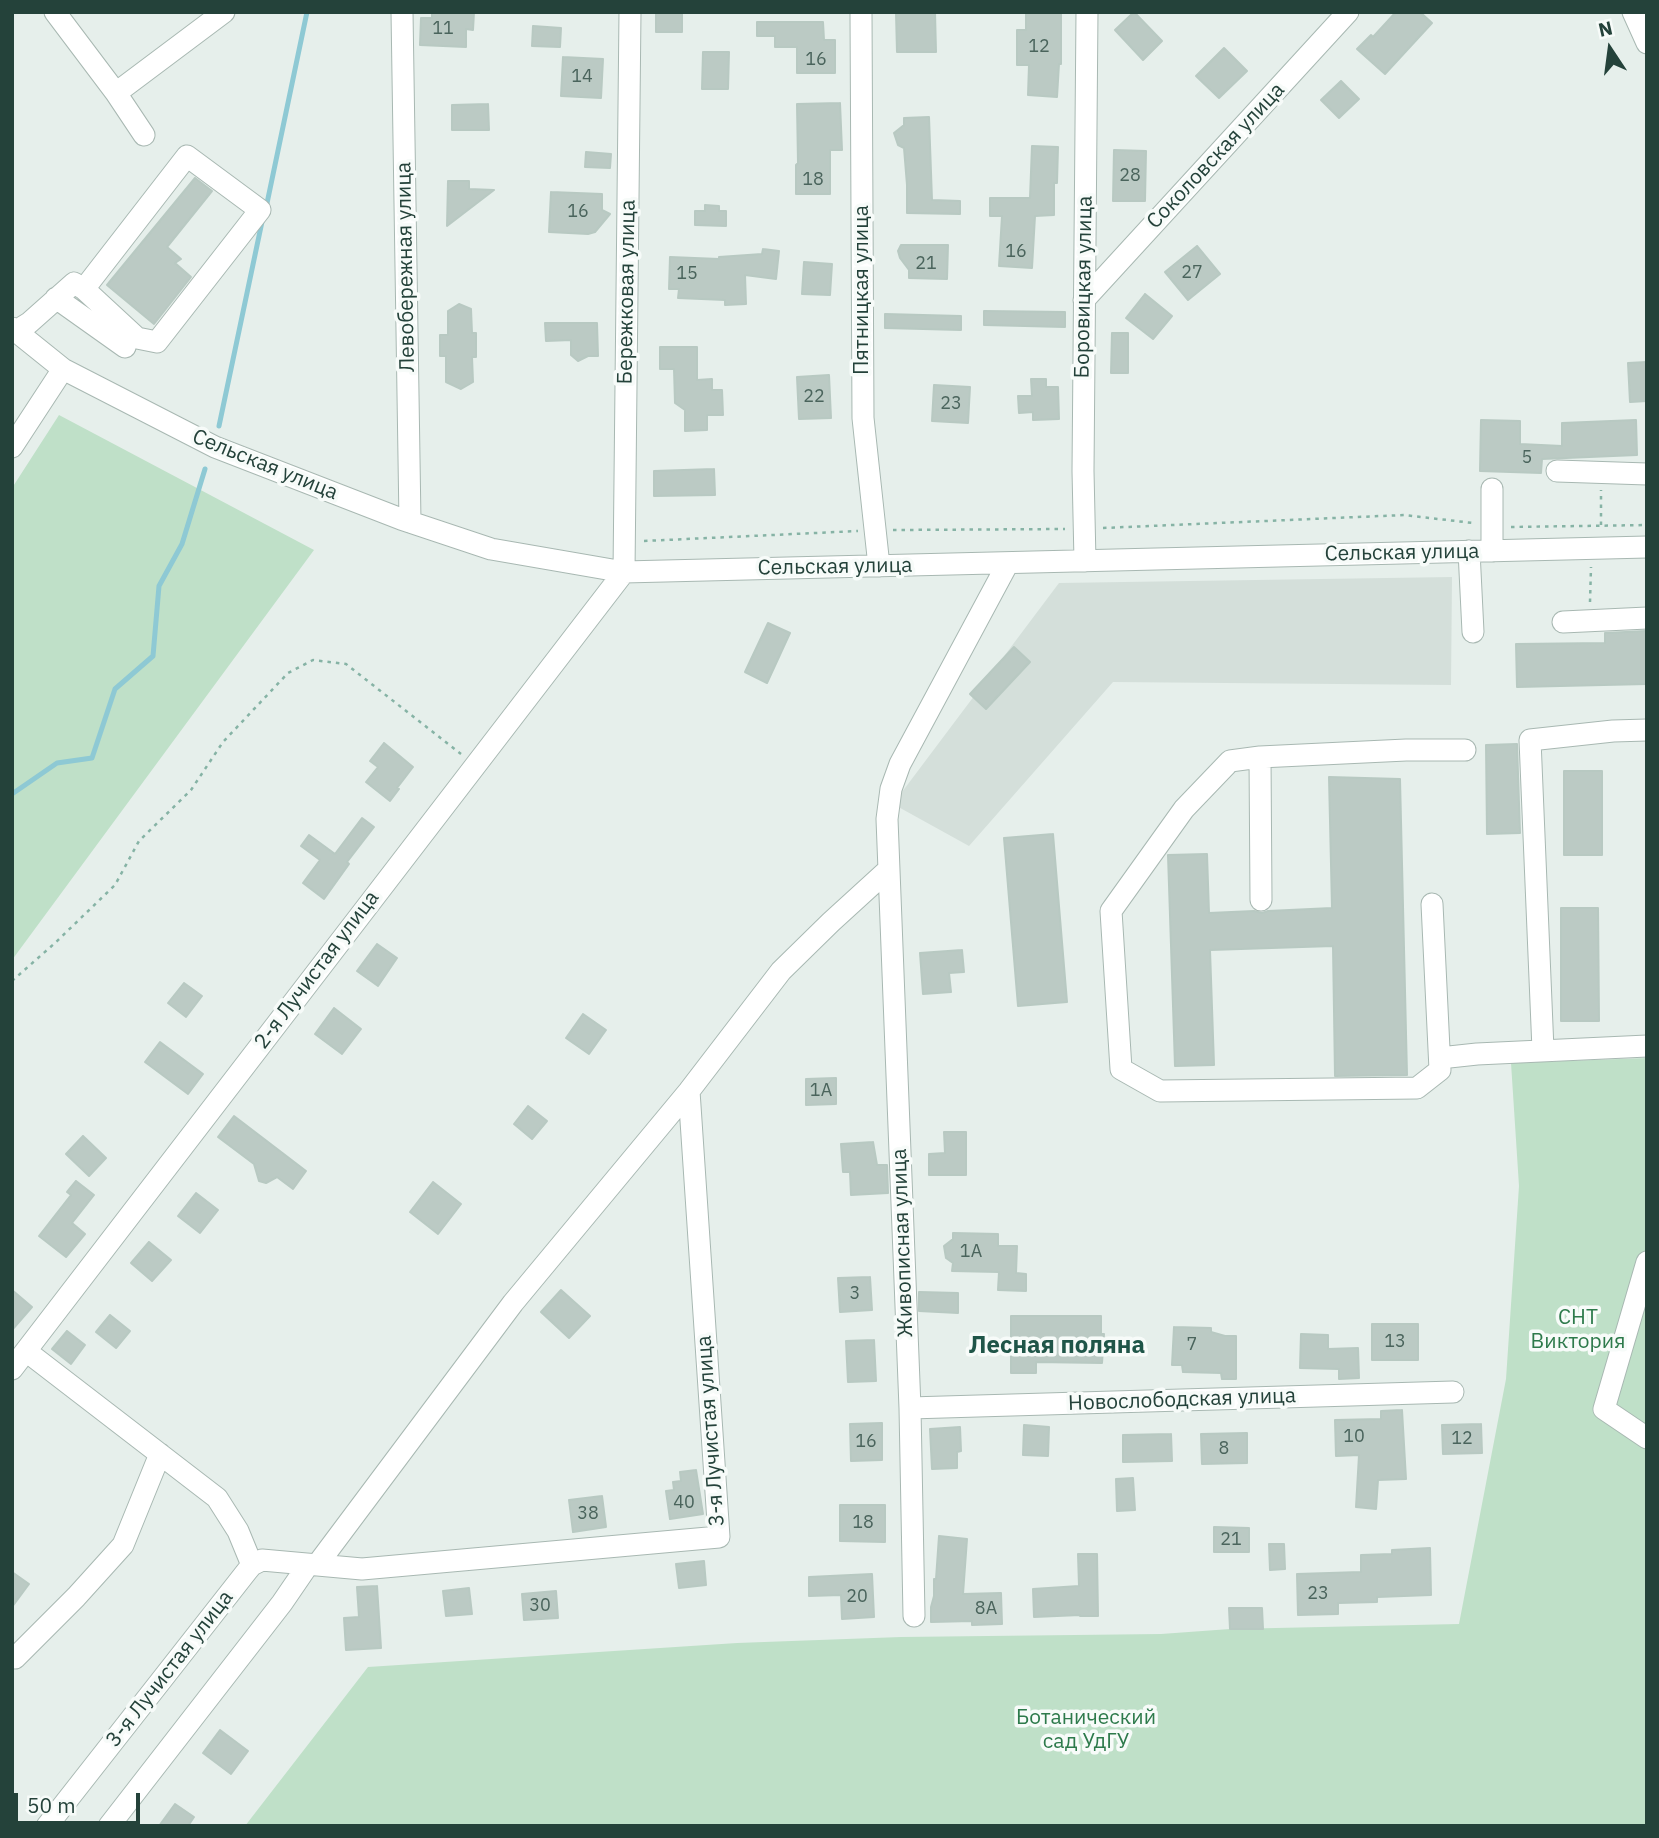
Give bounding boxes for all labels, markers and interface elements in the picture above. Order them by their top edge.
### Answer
north arrow [1575,14,1645,84]
text: N [1596,15,1615,42]
house number: 11 [432,18,454,40]
house number: 12 [1028,36,1050,58]
house number: 16 [805,49,827,71]
house number: 14 [571,66,593,88]
street label: Соколовская улица [1142,78,1290,234]
street label: Левобережная улица [392,162,420,372]
house number: 28 [1119,165,1141,187]
house number: 18 [802,169,824,191]
street label: Боровицкая улица [1070,195,1098,379]
street label: Бережковая улица [613,199,641,385]
house number: 16 [567,201,589,223]
street label: Пятницкая улица [849,205,875,375]
house number: 16 [1005,241,1027,263]
house number: 21 [915,253,937,275]
house number: 27 [1181,262,1203,284]
house number: 15 [676,263,698,285]
house number: 22 [803,386,825,408]
house number: 23 [940,393,962,415]
street label: Сельская улица [189,424,341,506]
house number: 5 [1522,447,1532,469]
street label: Сельская улица [1324,539,1480,567]
street label: Сельская улица [757,553,913,581]
street label: 2-я Лучистая улица [249,886,385,1054]
house number: 1А [810,1080,832,1102]
street label: Живописная улица [887,1148,919,1338]
house number: 1А [960,1241,982,1263]
house number: 3 [850,1283,860,1305]
park label: СНТ Виктория [1531,1305,1625,1355]
house number: 13 [1384,1331,1406,1353]
district label: Лесная поляна [969,1332,1145,1360]
house number: 7 [1187,1334,1197,1356]
street label: 3-я Лучистая улица [692,1335,730,1527]
street label: Новослободская улица [1068,1383,1296,1417]
house number: 10 [1343,1426,1365,1448]
house number: 12 [1451,1428,1473,1450]
house number: 16 [855,1431,877,1453]
house number: 8 [1219,1438,1229,1460]
house number: 40 [673,1492,695,1514]
house number: 38 [577,1503,599,1525]
house number: 18 [852,1512,874,1534]
house number: 21 [1220,1529,1242,1551]
house number: 23 [1307,1583,1329,1605]
street label: 3-я Лучистая улица [101,1586,239,1752]
house number: 20 [846,1586,868,1608]
house number: 30 [529,1595,551,1617]
house number: 8А [975,1598,997,1620]
park label: Ботанический сад УдГУ [1016,1705,1156,1755]
scale bar [18,1778,144,1822]
text: 50 m [27,1791,76,1819]

